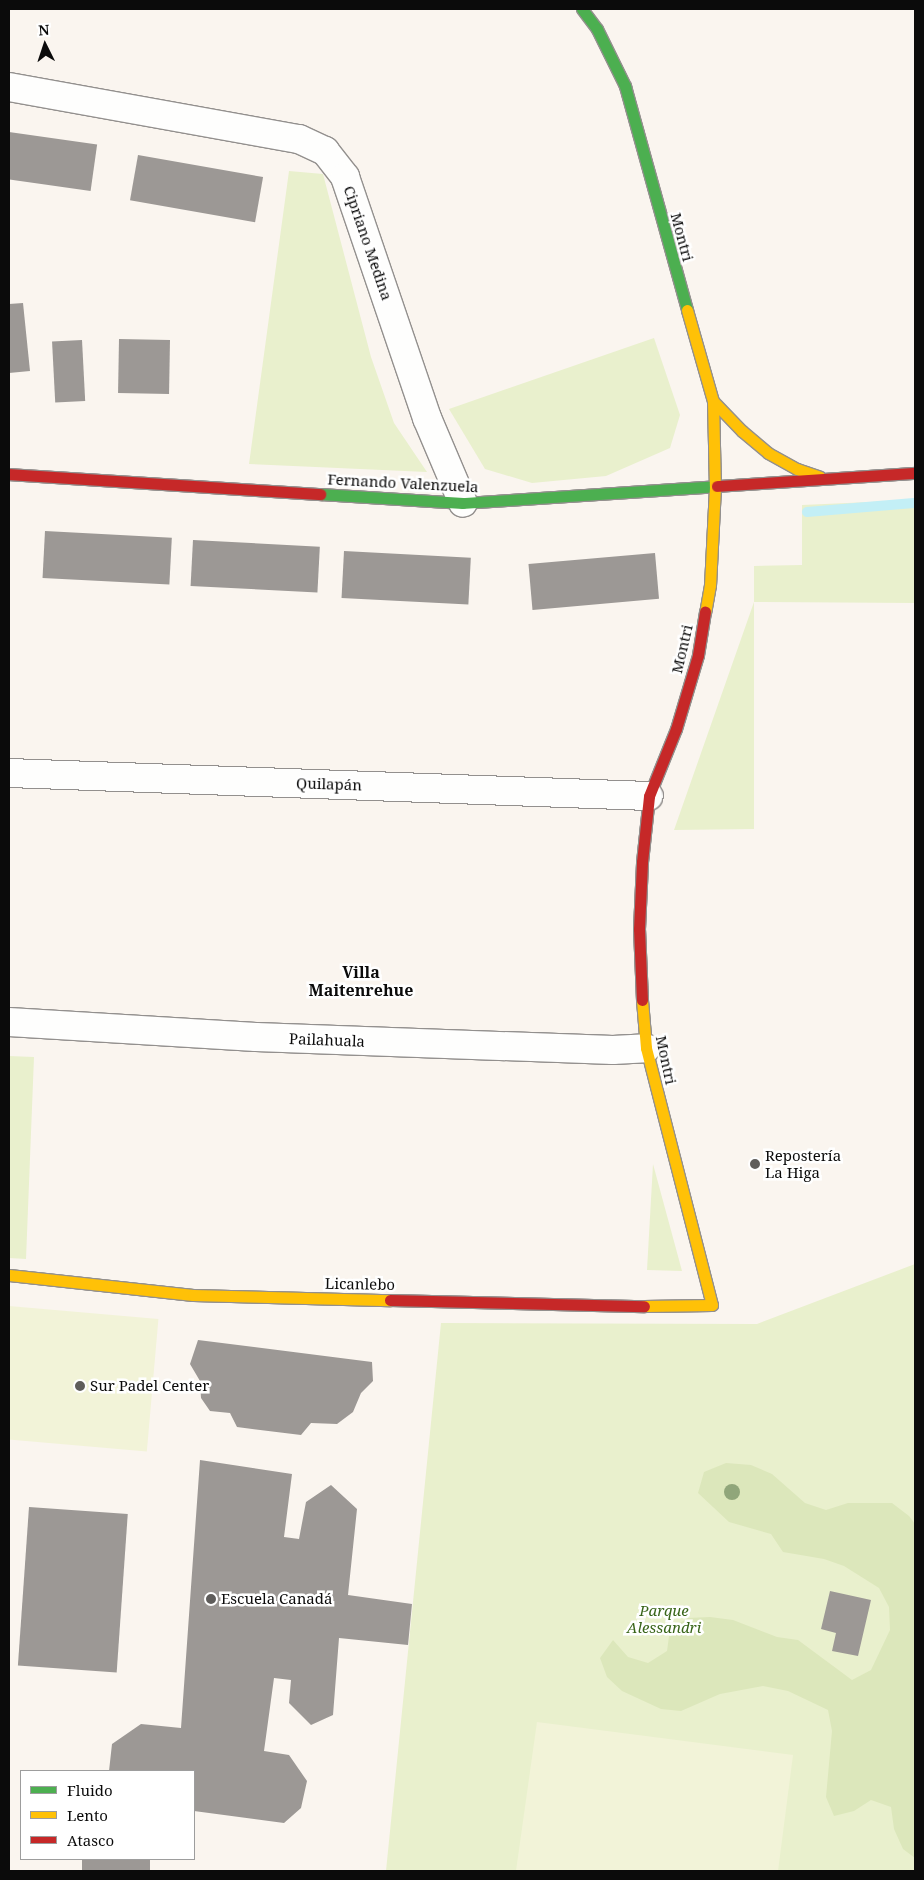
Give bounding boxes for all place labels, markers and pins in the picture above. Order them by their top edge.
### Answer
place label: Repostería La Higa [765,1146,841,1181]
marker: Repostería La Higa [749,1158,761,1170]
place label: Sur Padel Center [90,1377,209,1395]
marker: Sur Padel Center [74,1380,86,1392]
place label: Escuela Canadá [221,1590,332,1608]
marker: Escuela Canadá [205,1593,217,1605]

